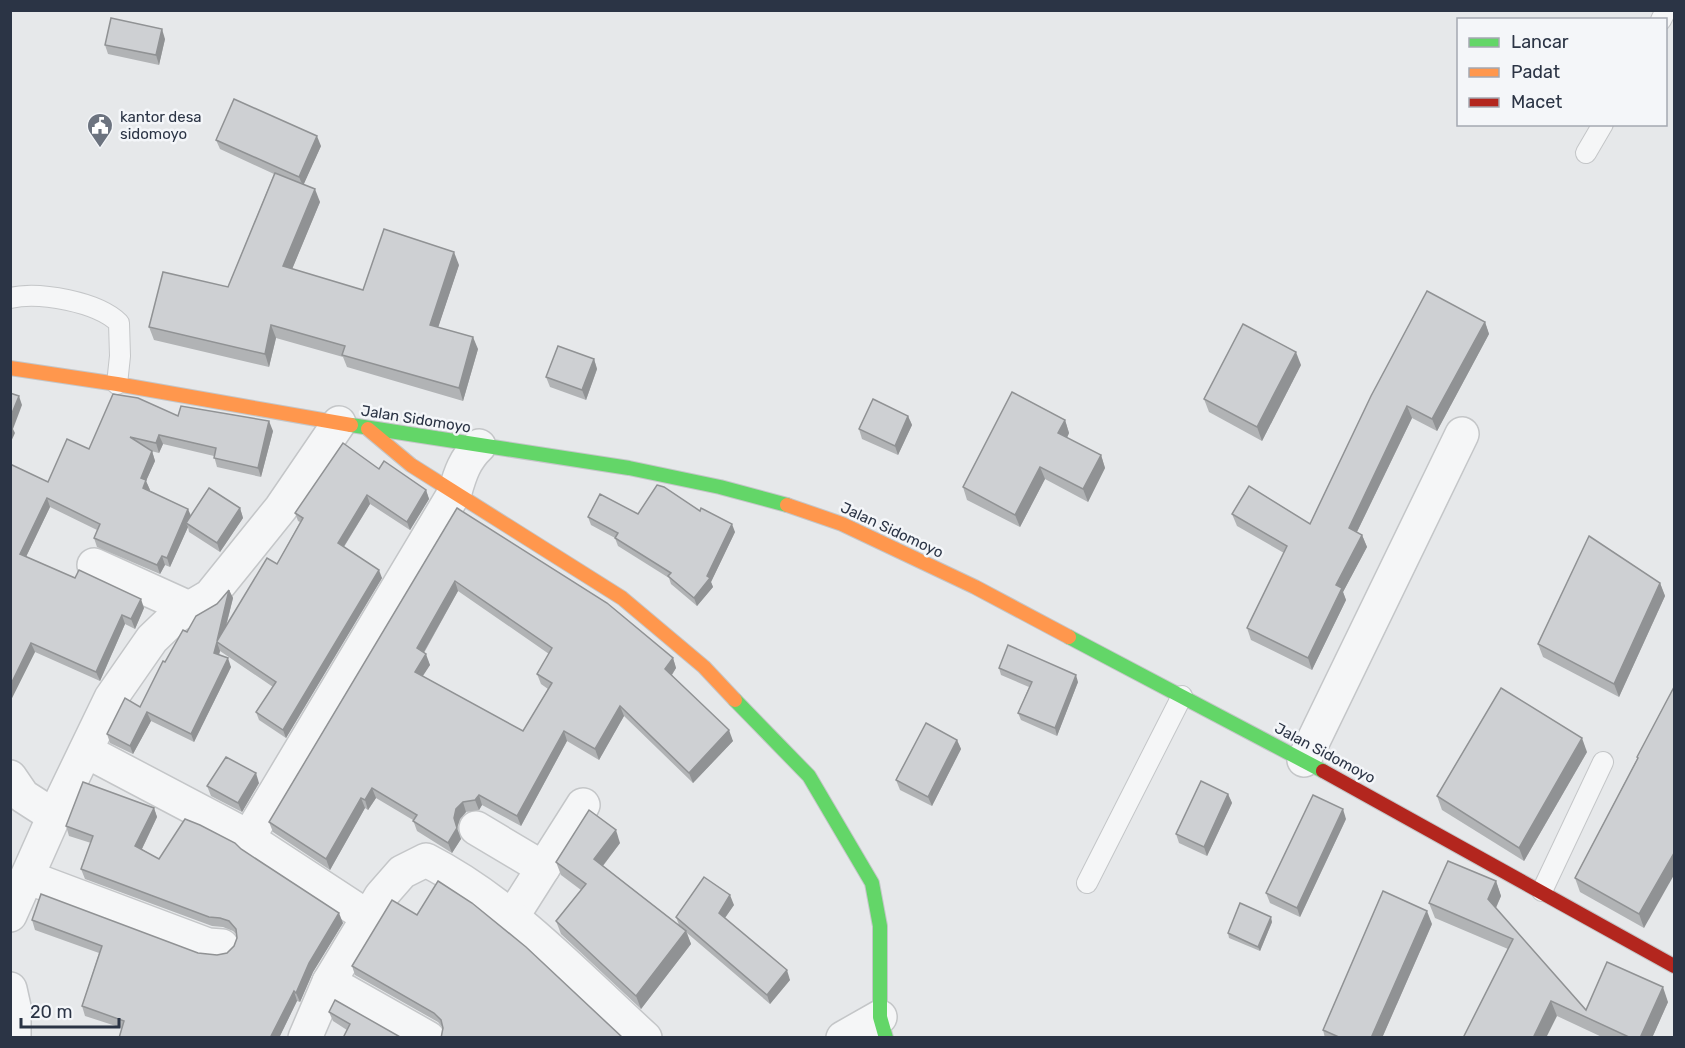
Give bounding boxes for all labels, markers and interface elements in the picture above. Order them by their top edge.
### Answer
legend [1457,18,1667,126]
text: Lancar [1511,31,1569,53]
text: Padat [1511,61,1560,83]
text: Macet [1511,91,1562,113]
place label: kantor desa sidomoyo [120,108,202,143]
public building icon: kantor desa sidomoyo [85,111,115,149]
street label: Jalan Sidomoyo [360,401,472,437]
street label: Jalan Sidomoyo [838,498,946,562]
street label: Jalan Sidomoyo [1272,719,1378,787]
scale bar [21,991,118,1029]
text: 20 m [30,1001,72,1023]

